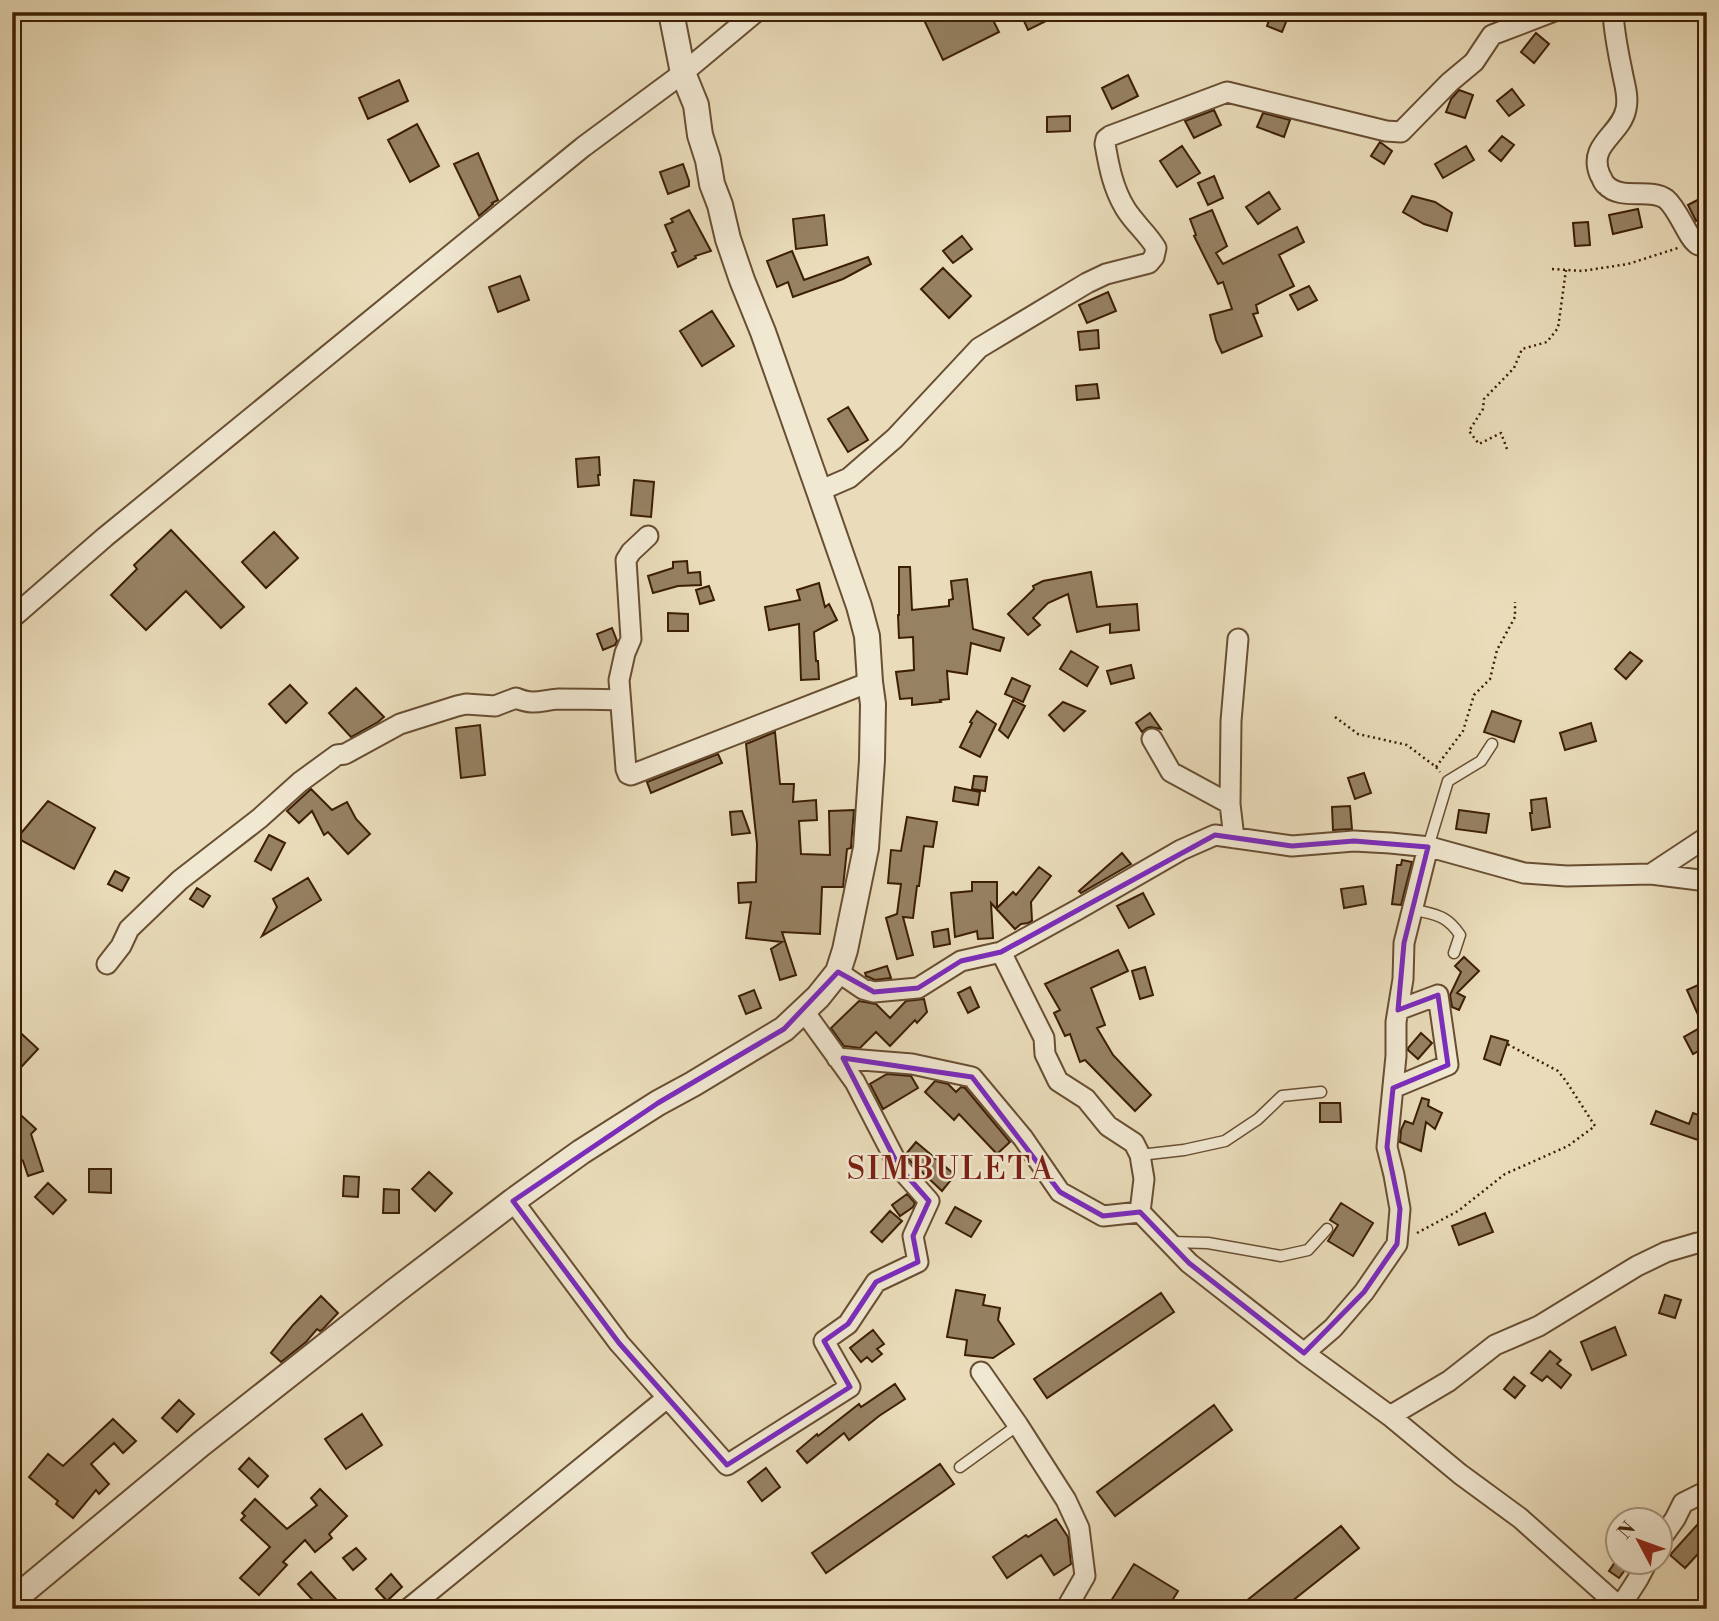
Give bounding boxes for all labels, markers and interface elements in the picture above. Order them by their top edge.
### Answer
district label: SIMBULETA [847,1149,1055,1189]
north arrow [1604,1506,1674,1576]
text: N [1613,1517,1641,1544]

